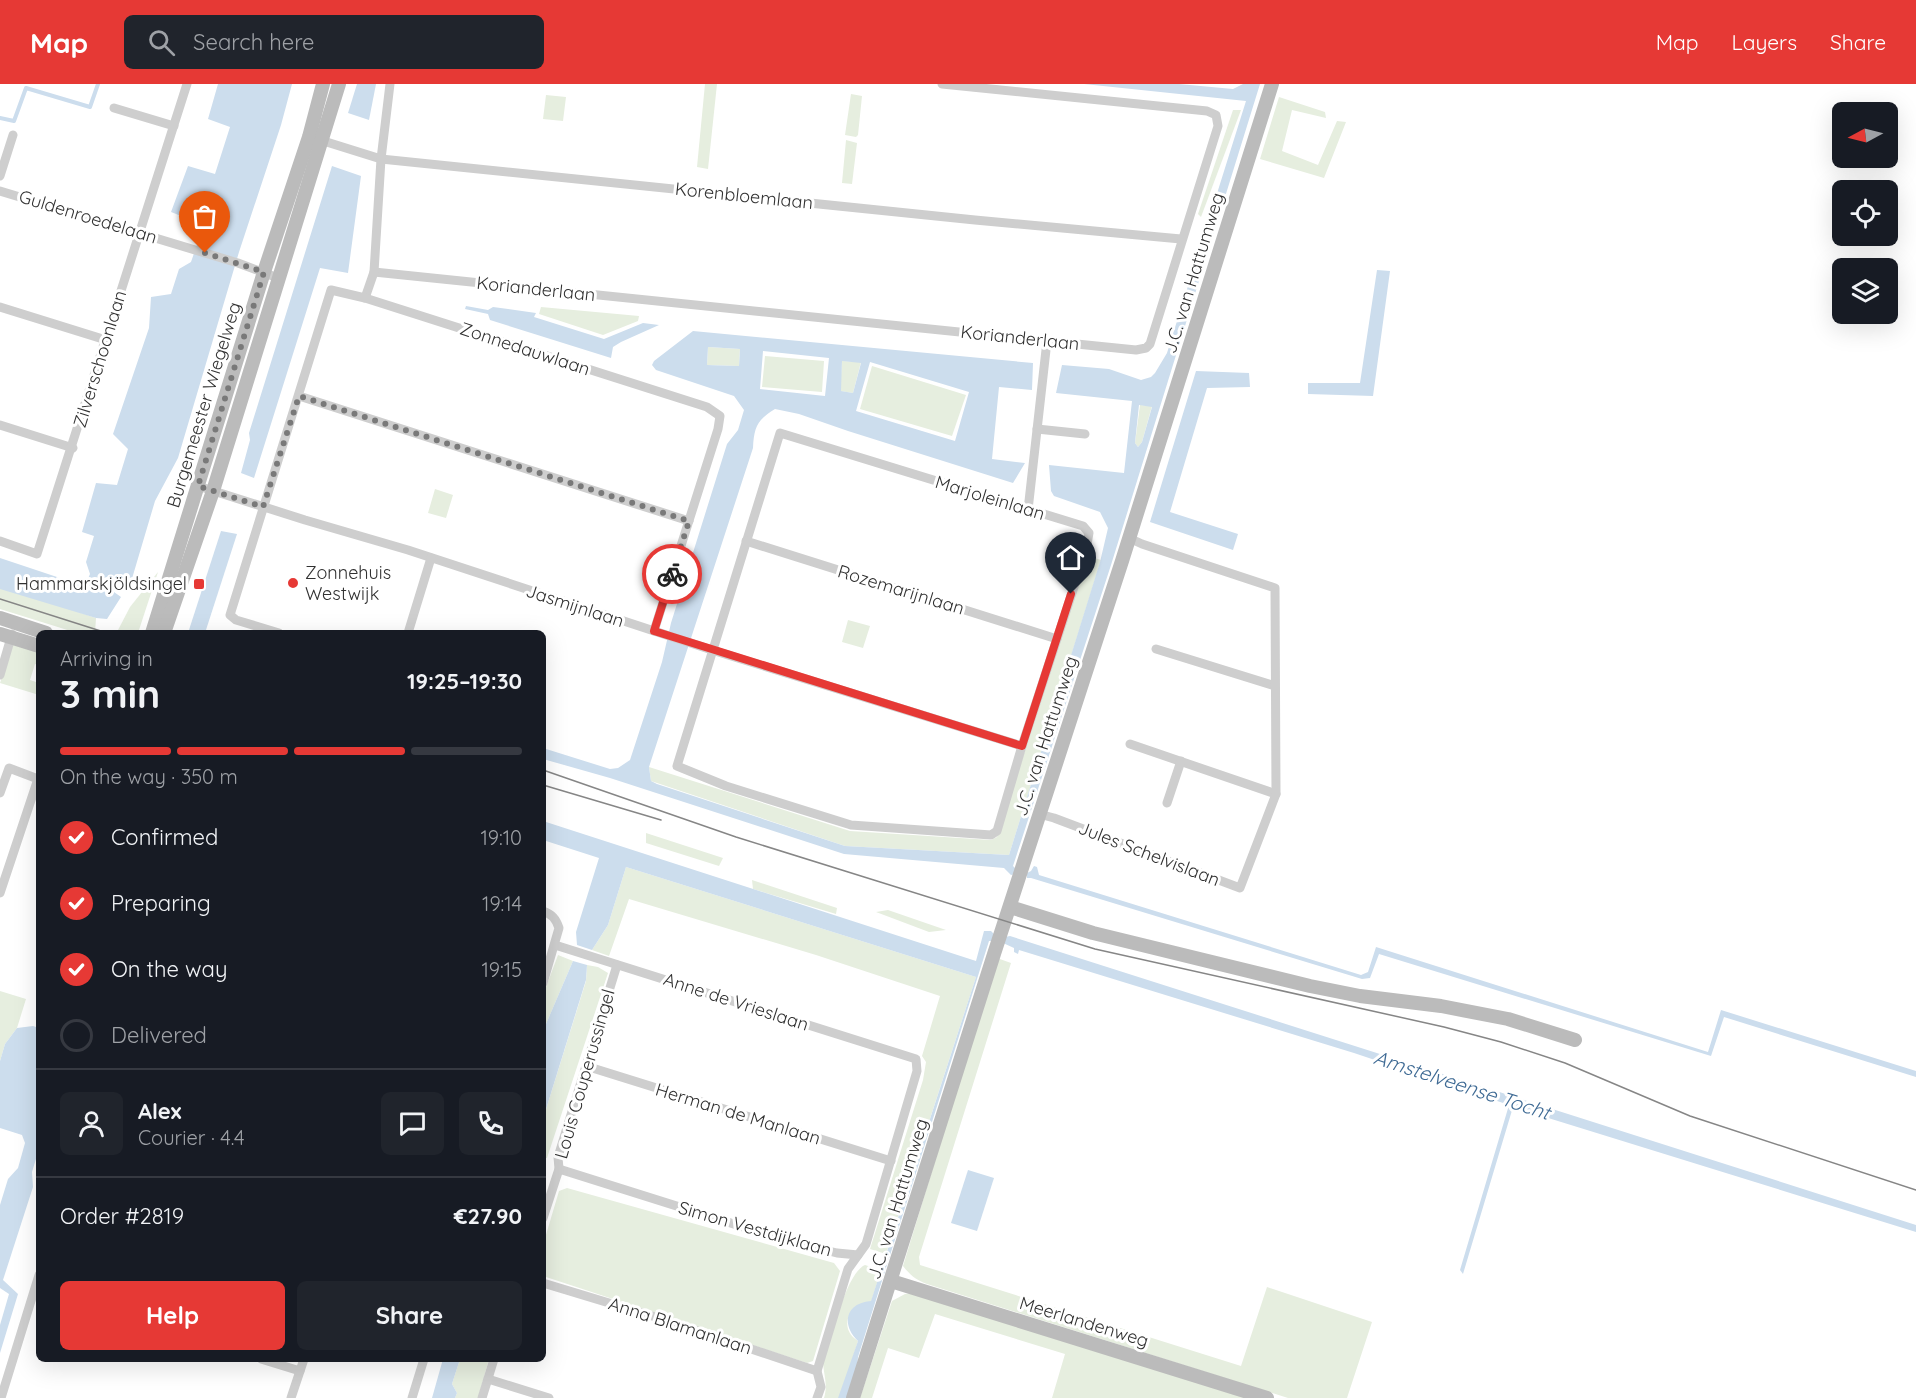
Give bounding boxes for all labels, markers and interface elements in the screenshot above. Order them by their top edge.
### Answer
search box [124,15,544,69]
text: Map [30,25,88,60]
icon: search [145,26,178,59]
text: Search here [193,28,315,56]
text: Map [1656,29,1699,55]
text: Layers [1732,29,1797,55]
text: Share [1830,29,1886,55]
north arrow [1832,102,1898,168]
map controls [1832,102,1898,324]
street label: Korenbloemlaan [674,177,814,214]
button: locate [1832,180,1898,246]
street label: Guldenroedelaan [16,185,160,248]
street label: J.C. van Hattumweg [1158,190,1229,356]
pin [179,191,230,253]
icon: bag [188,200,221,233]
button: layers [1832,258,1898,324]
street label: Korianderlaan [476,271,597,306]
street label: Zilverschoonlaan [68,287,131,430]
street label: Burgemeester Wiegelweg [161,299,246,511]
street label: Zonnedauwlaan [457,317,593,380]
street label: Korianderlaan [960,320,1081,355]
street label: Marjoleinlaan [933,470,1048,525]
pin [1045,532,1096,594]
icon: home [1054,541,1087,574]
courier [642,544,702,604]
icon: bike [656,558,689,591]
street label: Rozemarijnlaan [835,559,967,620]
place label: Zonnehuis Westwijk [305,561,391,605]
place label: Hammarskjöldsingel [16,572,187,595]
marker: Zonnehuis Westwijk [286,576,300,590]
marker: Hammarskjöldsingel [192,577,206,591]
street label: Jasmijnlaan [523,579,627,632]
text: Arriving in [60,646,153,671]
street label: J.C. van Hattumweg [1009,653,1082,819]
text: 19:25–19:30 [407,667,522,695]
text: 3 min [60,669,160,718]
text: On the way · 350 m [60,764,238,789]
street label: Jules Schelvislaan [1075,816,1223,891]
icon: check [60,821,93,854]
text: Confirmed [111,823,218,851]
text: 19:10 [480,825,522,850]
icon: check [60,887,93,920]
text: Preparing [111,889,211,917]
text: 19:14 [482,891,522,916]
icon: check [60,953,93,986]
text: On the way [111,955,227,983]
text: 19:15 [481,957,522,982]
street label: Anne de Vrieslaan [661,967,812,1036]
street label: Louis Couperussingel [549,986,620,1161]
text: Delivered [111,1021,207,1049]
water label: Amstelveense Tocht [1371,1044,1555,1125]
street label: Herman de Manlaan [653,1077,823,1150]
button: person [60,1092,123,1155]
button: chat [381,1092,444,1155]
button: phone [459,1092,522,1155]
text: Alex [138,1097,181,1125]
street label: J.C. van Hattumweg [862,1116,933,1282]
text: Courier · 4.4 [138,1125,244,1150]
street label: Simon Vestdijklaan [676,1196,834,1261]
text: Order #2819 [60,1202,184,1230]
text: €27.90 [454,1202,522,1230]
button: Help [60,1281,285,1350]
button: Share [297,1281,522,1350]
street label: Meerlandenweg [1017,1291,1152,1352]
street label: Anna Blamanlaan [606,1292,755,1360]

